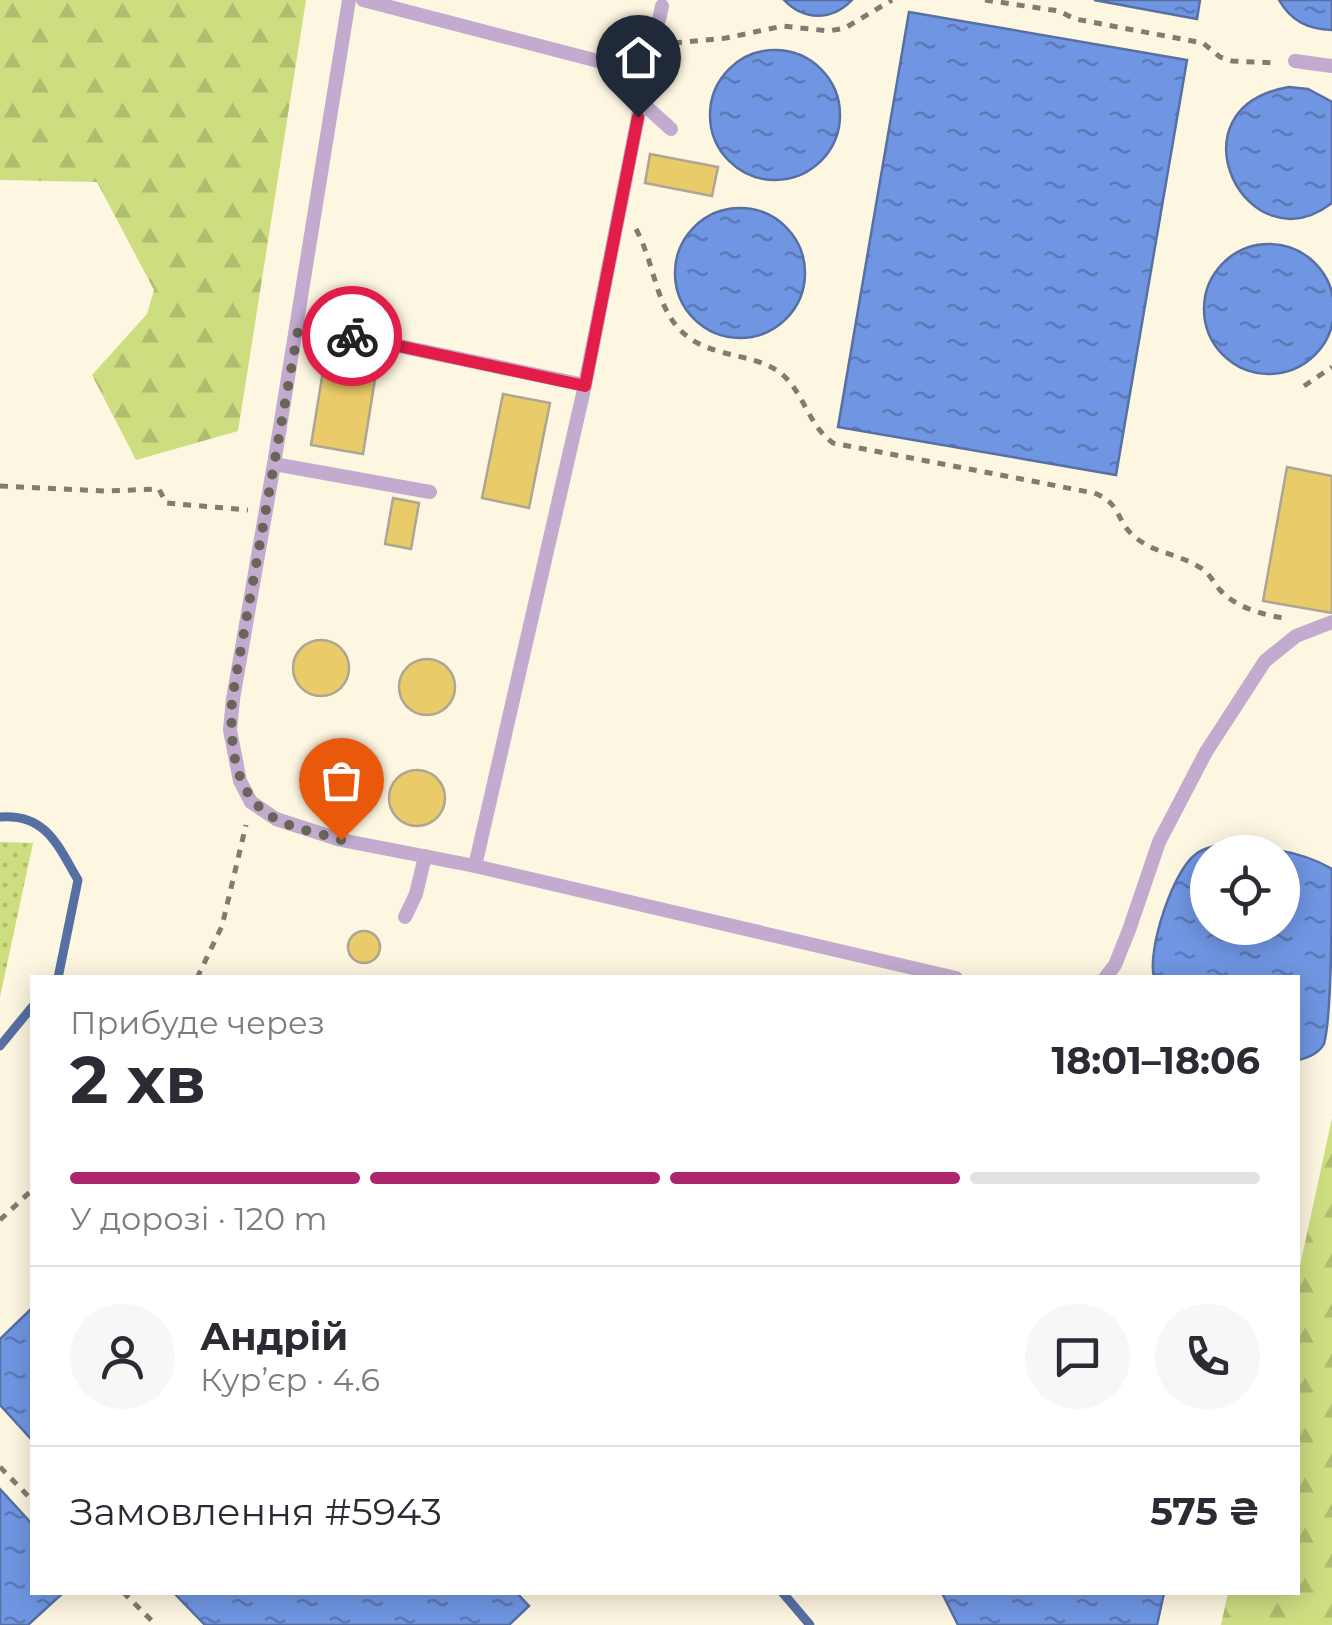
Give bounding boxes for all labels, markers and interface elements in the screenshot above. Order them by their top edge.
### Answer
pin [596,15,681,118]
icon: home [611,30,666,85]
courier [302,286,402,386]
icon: bike [325,309,380,364]
pin [299,738,384,841]
icon: bag [314,753,369,808]
map controls [1190,835,1300,945]
button: locate [1190,835,1300,945]
text: Прибуде через [70,1003,325,1042]
text: 18:01–18:06 [1051,1037,1260,1084]
text: 2 хв [70,1040,206,1119]
text: У дорозі · 120 m [70,1199,327,1238]
button: person [70,1304,175,1409]
button: chat [1025,1304,1130,1409]
button: phone [1155,1304,1260,1409]
text: Андрій [200,1313,348,1360]
text: Кур’єр · 4.6 [200,1360,380,1399]
text: Замовлення #5943 [70,1488,442,1535]
text: 575 ₴ [1150,1488,1260,1535]

